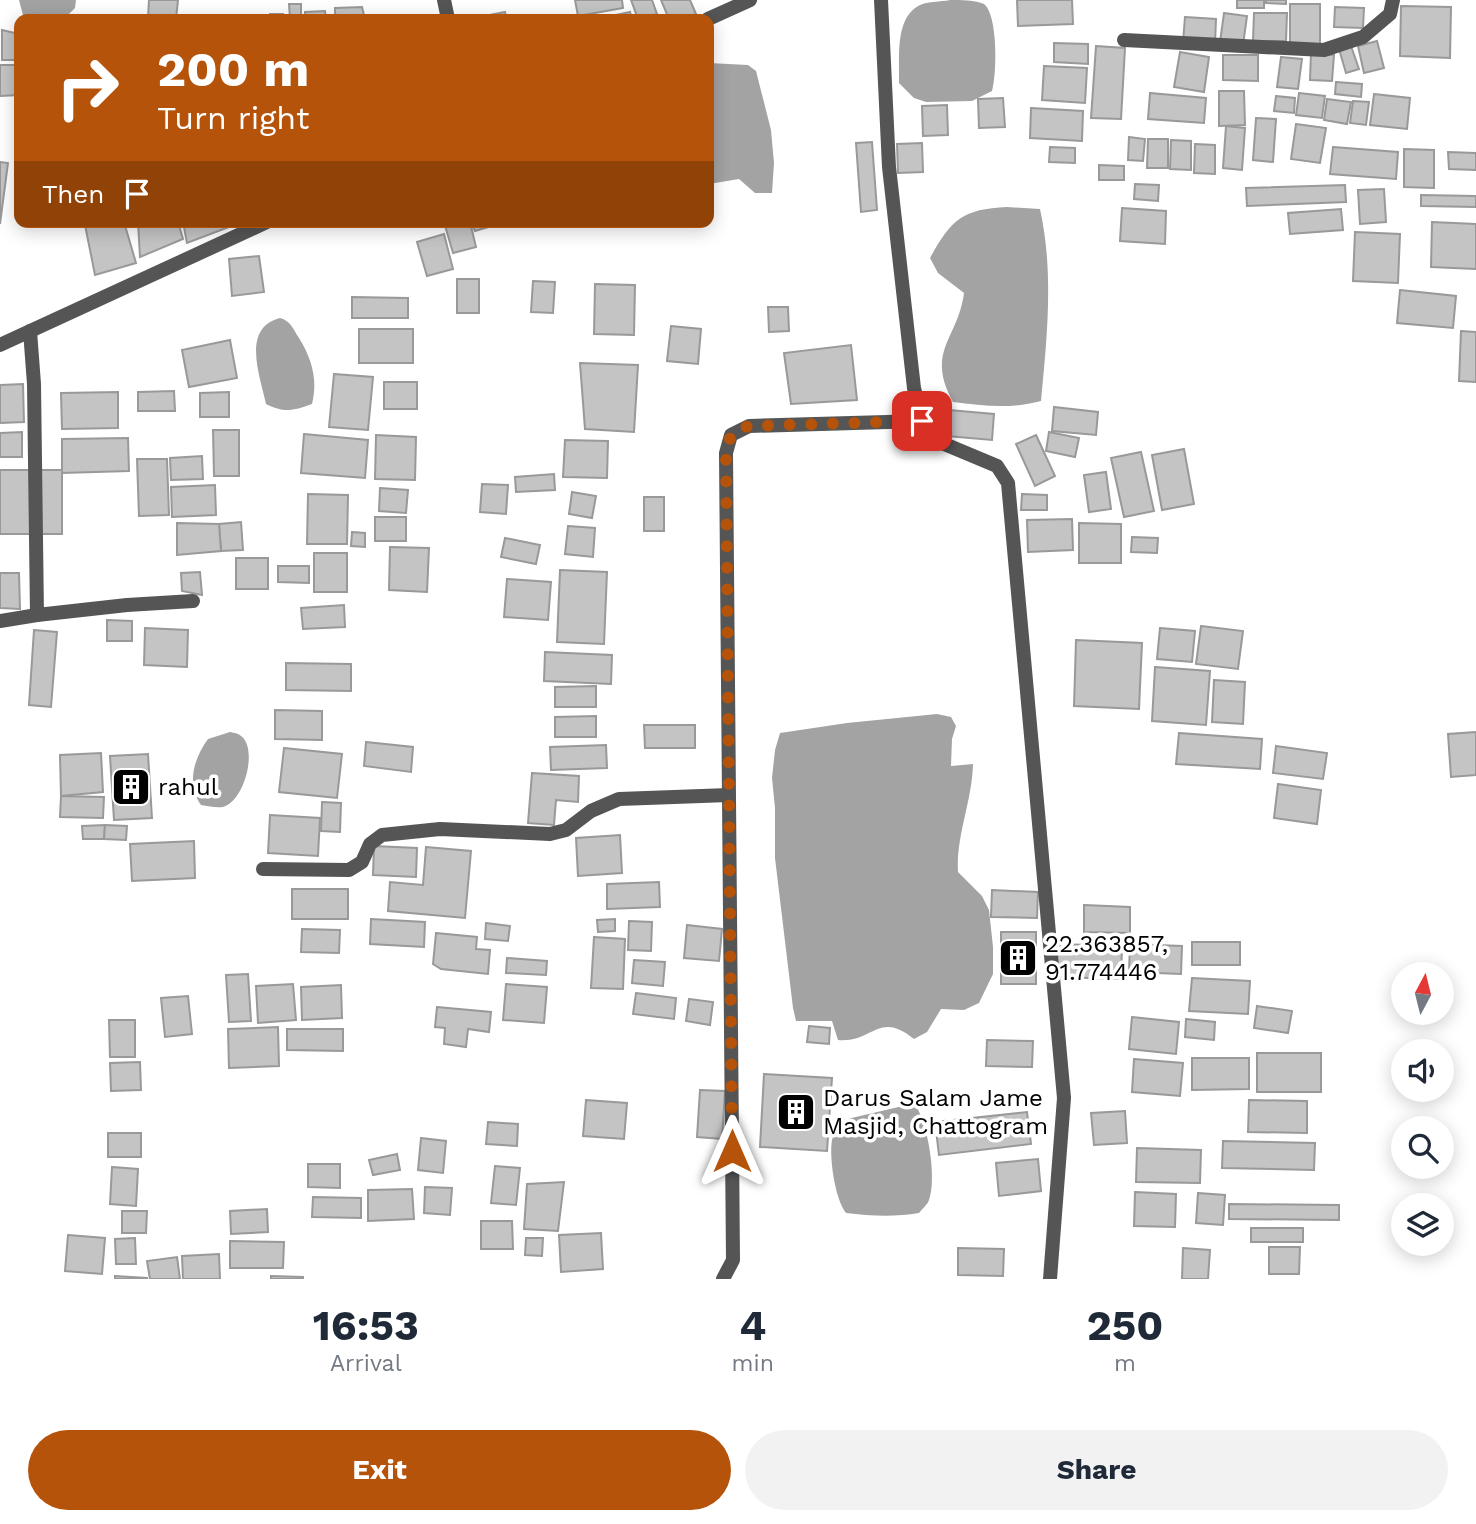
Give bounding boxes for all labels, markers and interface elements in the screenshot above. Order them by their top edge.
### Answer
text: 200 m [157,40,309,98]
icon: right [42,42,133,133]
text: Turn right [157,99,309,137]
icon: arrive [118,175,156,213]
text: Then [42,179,104,209]
pin [892,391,952,451]
icon: arrive [903,402,941,440]
building icon: rahul [110,766,152,808]
place label: rahul [158,773,219,801]
place label: 22.363857, 91.774446 [1045,930,1168,986]
building icon: 22.363857, 91.774446 [997,937,1039,979]
north arrow [1391,962,1454,1026]
map controls [1391,962,1454,1256]
button: sound [1391,1039,1454,1102]
place label: Darus Salam Jame Masjid, Chattogram [823,1084,1048,1140]
building icon: Darus Salam Jame Masjid, Chattogram [775,1091,817,1133]
position arrow [695,1114,769,1188]
button: search [1391,1116,1454,1179]
button: layers [1391,1193,1454,1256]
text: 16:53 [313,1301,419,1350]
text: 4 [739,1301,766,1350]
text: 250 [1087,1301,1163,1350]
text: Arrival [330,1350,402,1377]
text: min [732,1350,774,1377]
text: m [1114,1350,1136,1377]
button: Exit [28,1430,731,1510]
button: Share [745,1430,1448,1510]

